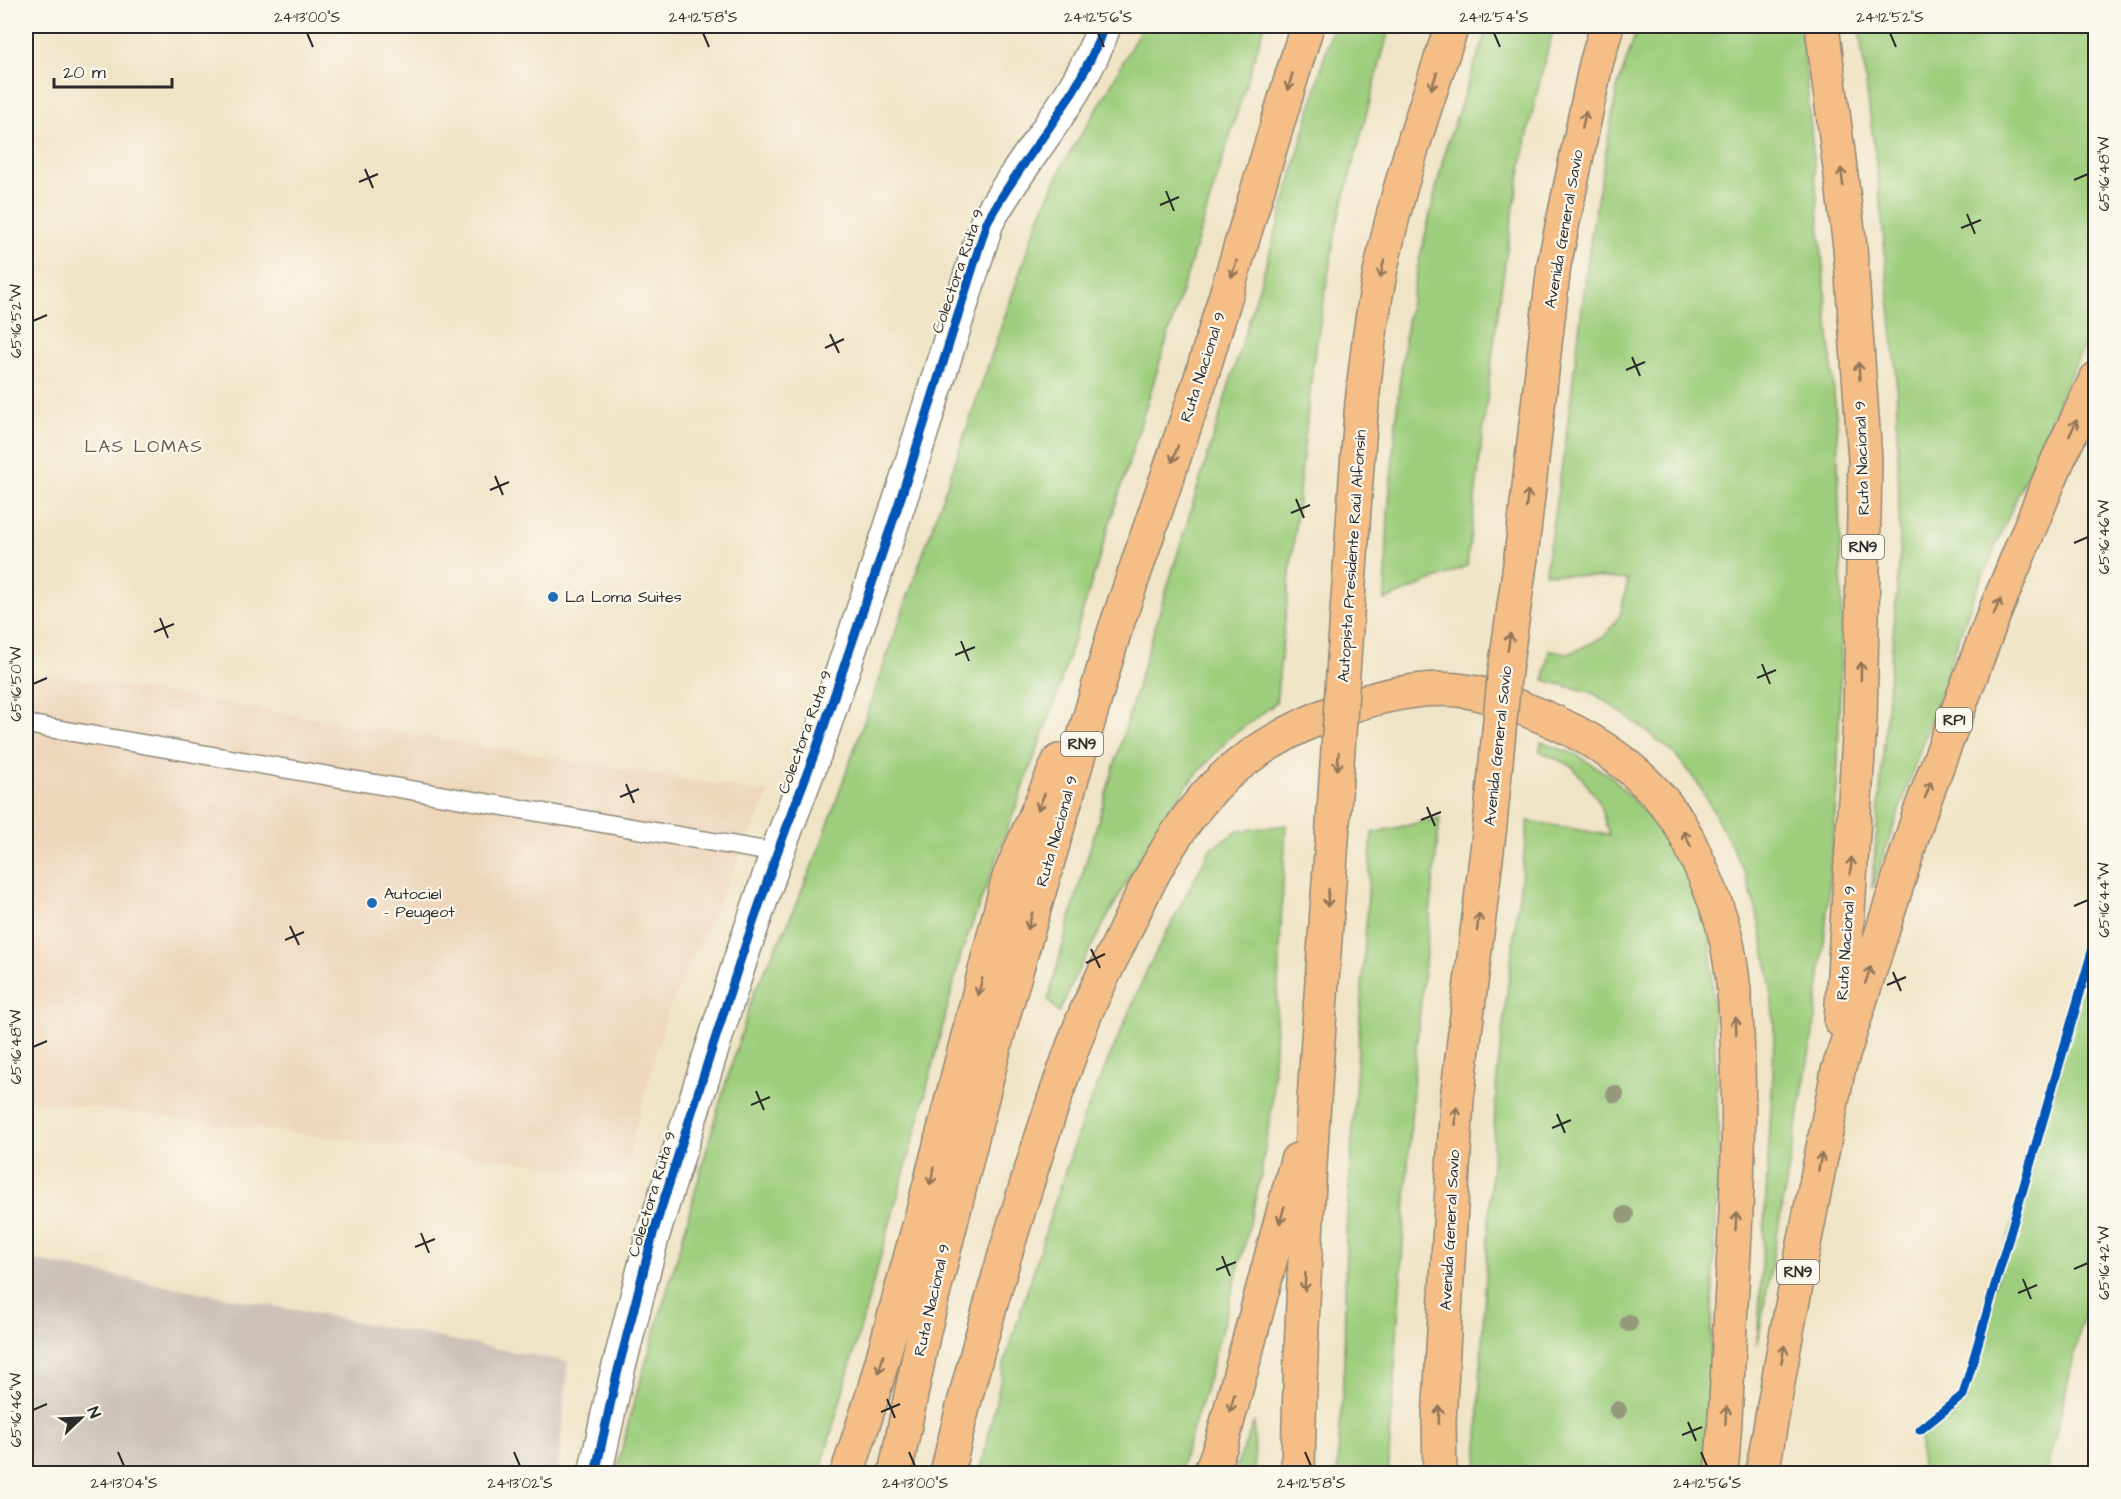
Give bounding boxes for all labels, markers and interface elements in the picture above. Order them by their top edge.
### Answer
text: 24°13'00"S [274,7,340,28]
text: 24°12'58"S [669,7,738,28]
text: 24°12'56"S [1064,7,1132,28]
text: 24°12'54"S [1459,7,1529,28]
text: 24°12'52"S [1856,7,1924,28]
scale bar [54,51,172,89]
text: 20 m [63,60,106,85]
one-way arrow [1427,71,1438,90]
one-way arrow [1284,72,1295,91]
one-way arrow [1579,111,1591,130]
text: 65°16'48"W [2094,137,2115,211]
street label: Avenida General Savio [1539,148,1589,310]
one-way arrow [1836,168,1847,188]
street label: Colectora Ruta 9 [926,206,990,336]
one-way arrow [1228,259,1239,278]
one-way arrow [1375,259,1387,278]
text: 65°16'52"W [6,284,27,358]
street label: Ruta Nacional 9 [1175,309,1231,425]
one-way arrow [1853,362,1864,382]
street label: Ruta Nacional 9 [1849,400,1875,516]
one-way arrow [2068,419,2079,437]
street label: Autopista Presidente Raúl Alfonsín [1332,429,1372,683]
district label: LAS LOMAS [85,434,203,459]
one-way arrow [1169,444,1180,463]
one-way arrow [1522,490,1533,510]
text: 65°16'46"W [2094,500,2115,574]
road number: RN9 [1842,535,1884,559]
place label: La Loma Suites [565,586,682,608]
marker: La Loma Suites [546,590,560,604]
one-way arrow [1992,598,2003,617]
one-way arrow [1504,632,1515,652]
text: 65°16'50"W [6,647,27,721]
one-way arrow [1855,662,1867,682]
street label: Avenida General Savio [1479,665,1517,827]
street label: Colectora Ruta 9 [772,667,838,797]
road number: RP1 [1936,708,1972,732]
road number: RN9 [1061,732,1103,756]
one-way arrow [1332,750,1343,770]
street label: Ruta Nacional 9 [1031,773,1083,889]
one-way arrow [1924,781,1935,800]
one-way arrow [1035,793,1046,811]
one-way arrow [1681,831,1693,848]
one-way arrow [1846,856,1857,876]
text: 65°16'44"W [2094,862,2115,938]
place label: Autociel - Peugeot [384,883,455,924]
street label: Ruta Nacional 9 [1831,885,1861,1001]
one-way arrow [1322,888,1333,908]
marker: Autociel - Peugeot [365,896,379,910]
one-way arrow [1024,911,1035,930]
one-way arrow [1473,912,1484,932]
one-way arrow [1863,966,1874,985]
one-way arrow [973,977,985,996]
text: 65°16'48"W [6,1010,27,1084]
one-way arrow [1731,1016,1742,1036]
one-way arrow [1451,1106,1462,1126]
street label: Colectora Ruta 9 [622,1129,682,1259]
street label: Avenida General Savio [1435,1149,1465,1311]
one-way arrow [1815,1153,1826,1173]
one-way arrow [925,1166,937,1185]
one-way arrow [1276,1205,1288,1224]
one-way arrow [1731,1211,1742,1231]
text: 65°16'42"W [2094,1226,2115,1300]
street label: Ruta Nacional 9 [908,1242,956,1358]
road number: RN9 [1777,1260,1819,1284]
one-way arrow [1299,1271,1310,1291]
one-way arrow [1778,1344,1789,1364]
one-way arrow [875,1354,886,1373]
text: 65°16'46"W [6,1373,27,1447]
north arrow [51,1388,111,1448]
one-way arrow [1226,1394,1237,1413]
text: N [82,1404,106,1421]
one-way arrow [1434,1406,1445,1426]
one-way arrow [1721,1406,1732,1426]
text: 24°13'04"S [91,1473,158,1494]
text: 24°13'02"S [487,1473,553,1494]
text: 24°13'00"S [882,1473,948,1494]
text: 24°12'58"S [1277,1473,1346,1494]
text: 24°12'56"S [1673,1473,1741,1494]

